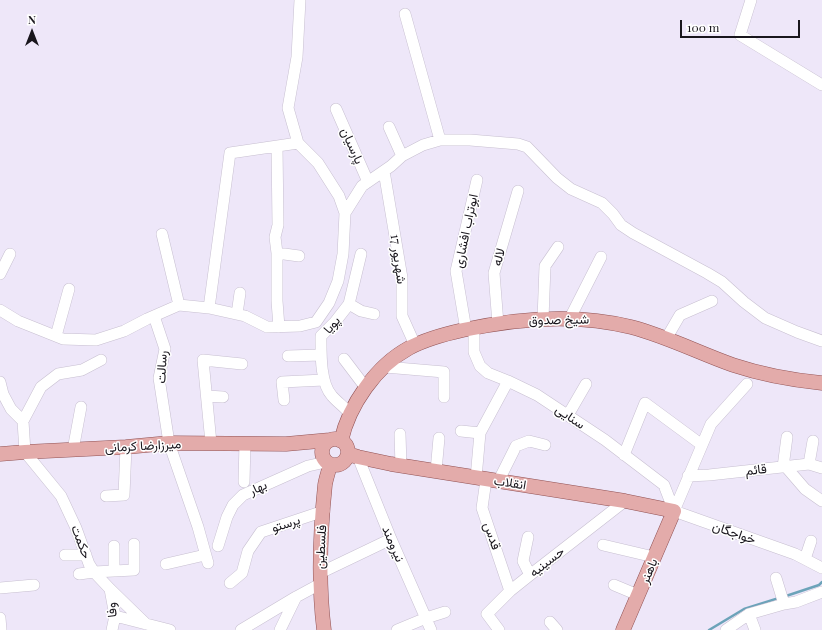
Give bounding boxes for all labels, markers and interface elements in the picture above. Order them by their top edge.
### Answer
north arrow [12,12,52,52]
text: N [28,12,36,27]
scale bar [682,12,802,38]
text: 100 m [687,19,719,35]
street label: پارسیان [337,125,367,167]
street label: ابوتراب افشاری [451,193,481,269]
street label: 17 شهریور [387,233,409,285]
street label: لاله [489,246,509,268]
street label: شیخ صدوق [529,312,589,328]
street label: پویا [320,313,344,337]
street label: رسالت [153,350,171,384]
street label: سنایی [552,402,588,432]
street label: میرزارضا کرمانی [104,436,182,456]
street label: قائم [744,461,768,479]
street label: انقلاب [493,473,527,493]
street label: بهار [246,477,270,499]
street label: پرستو [270,512,302,536]
street label: خواجگان [710,518,758,548]
street label: قدس [480,520,504,552]
street label: حکمت [67,523,95,561]
street label: فلسطین [312,524,330,570]
street label: نیرومند [378,524,408,564]
street label: حسینیه [526,543,568,581]
street label: باهنر [637,556,661,586]
street label: وفا [103,602,121,618]

